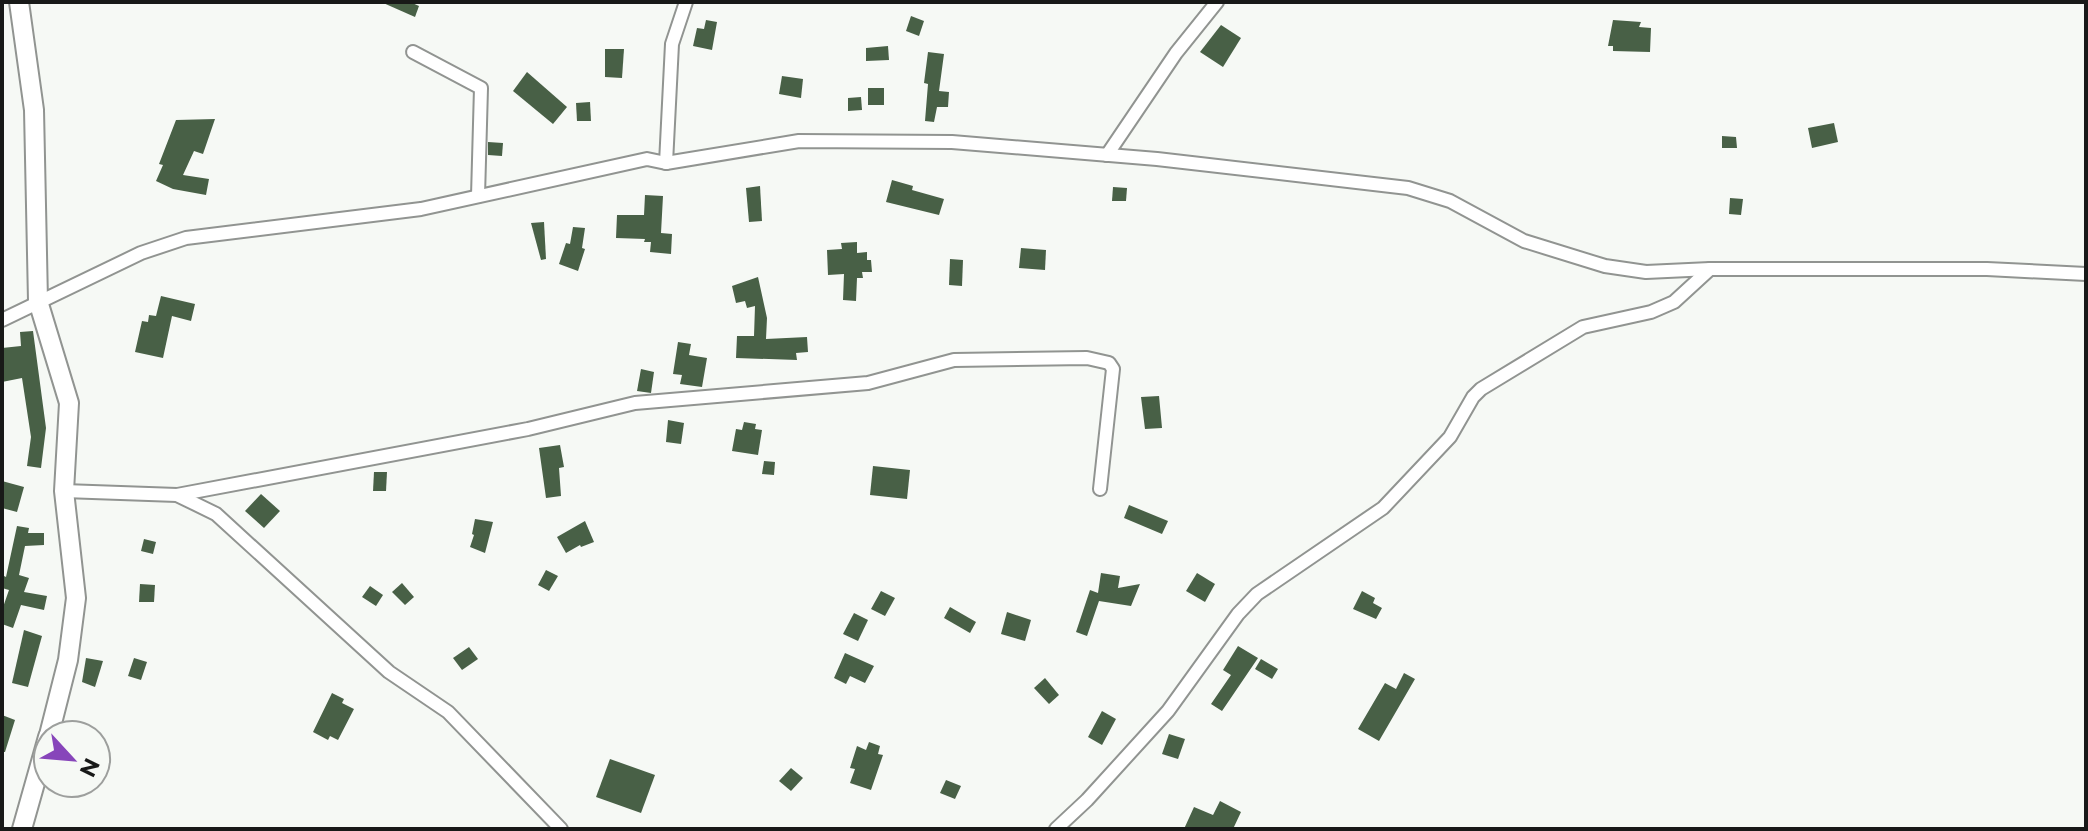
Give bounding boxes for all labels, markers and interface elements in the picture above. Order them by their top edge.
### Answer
north arrow [32,719,112,799]
text: N [73,754,106,781]

